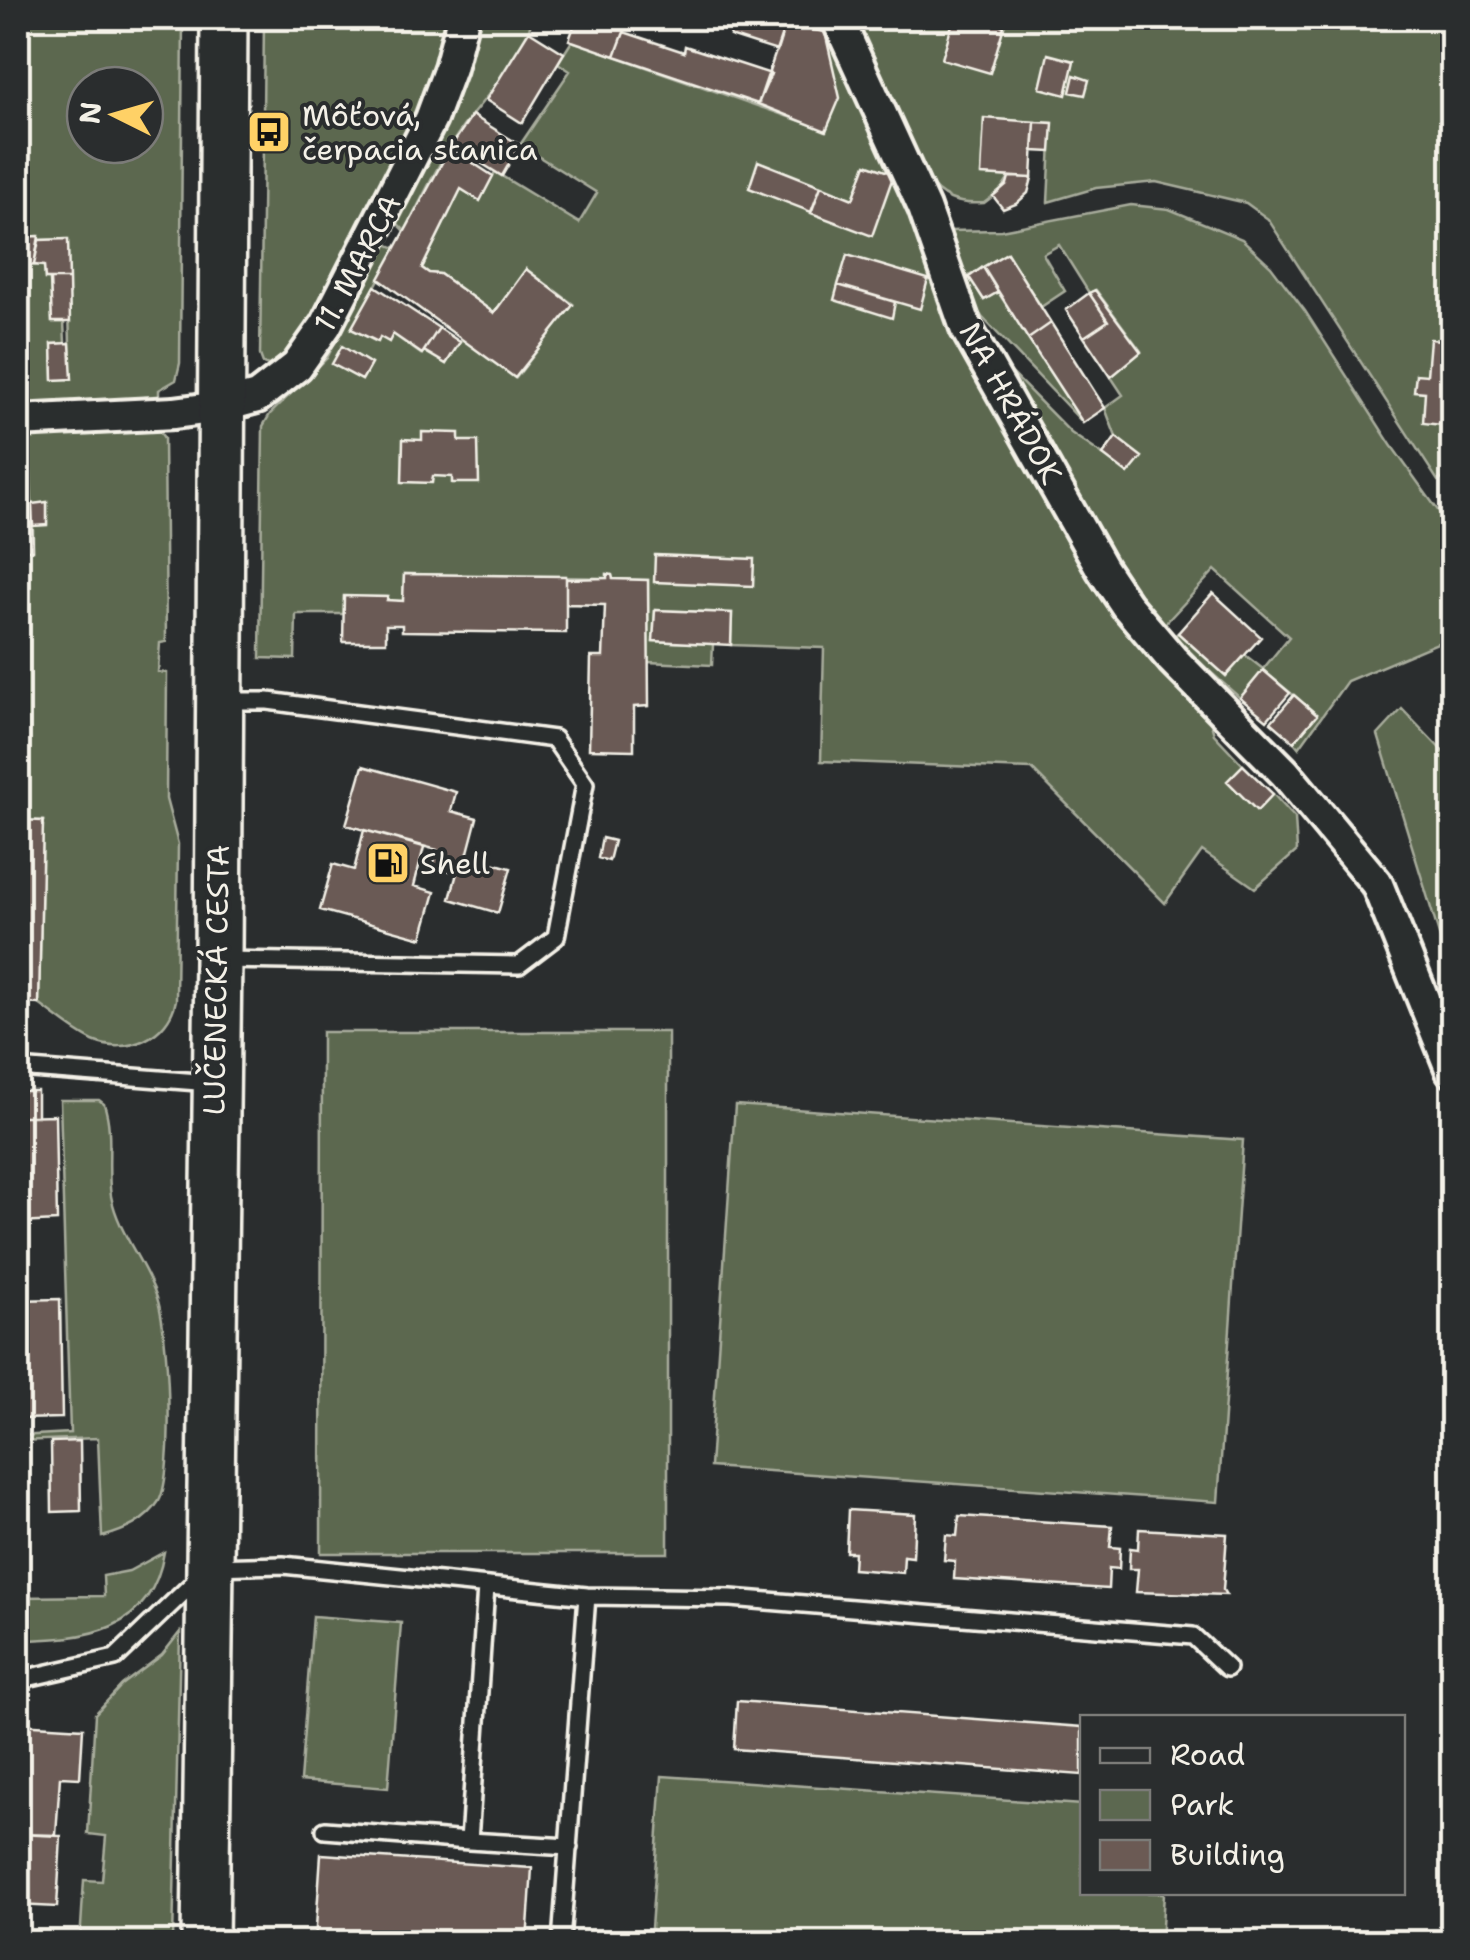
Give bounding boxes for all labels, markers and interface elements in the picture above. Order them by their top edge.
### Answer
north arrow [65,65,165,165]
place label: Môťová, čerpacia stanica [302,95,538,170]
text: N [70,100,110,126]
bus stop icon: Môťová, čerpacia stanica [246,109,292,155]
street label: 11. MARCA [304,187,410,339]
street label: NA HRÁDOK [950,315,1072,491]
fuel station icon: Shell [365,840,411,886]
place label: Shell [420,843,490,884]
street label: LUČENECKÁ CESTA [193,844,239,1116]
legend [1080,1715,1405,1895]
text: Road [1170,1734,1245,1775]
text: Park [1170,1784,1234,1825]
text: Building [1170,1834,1285,1875]

